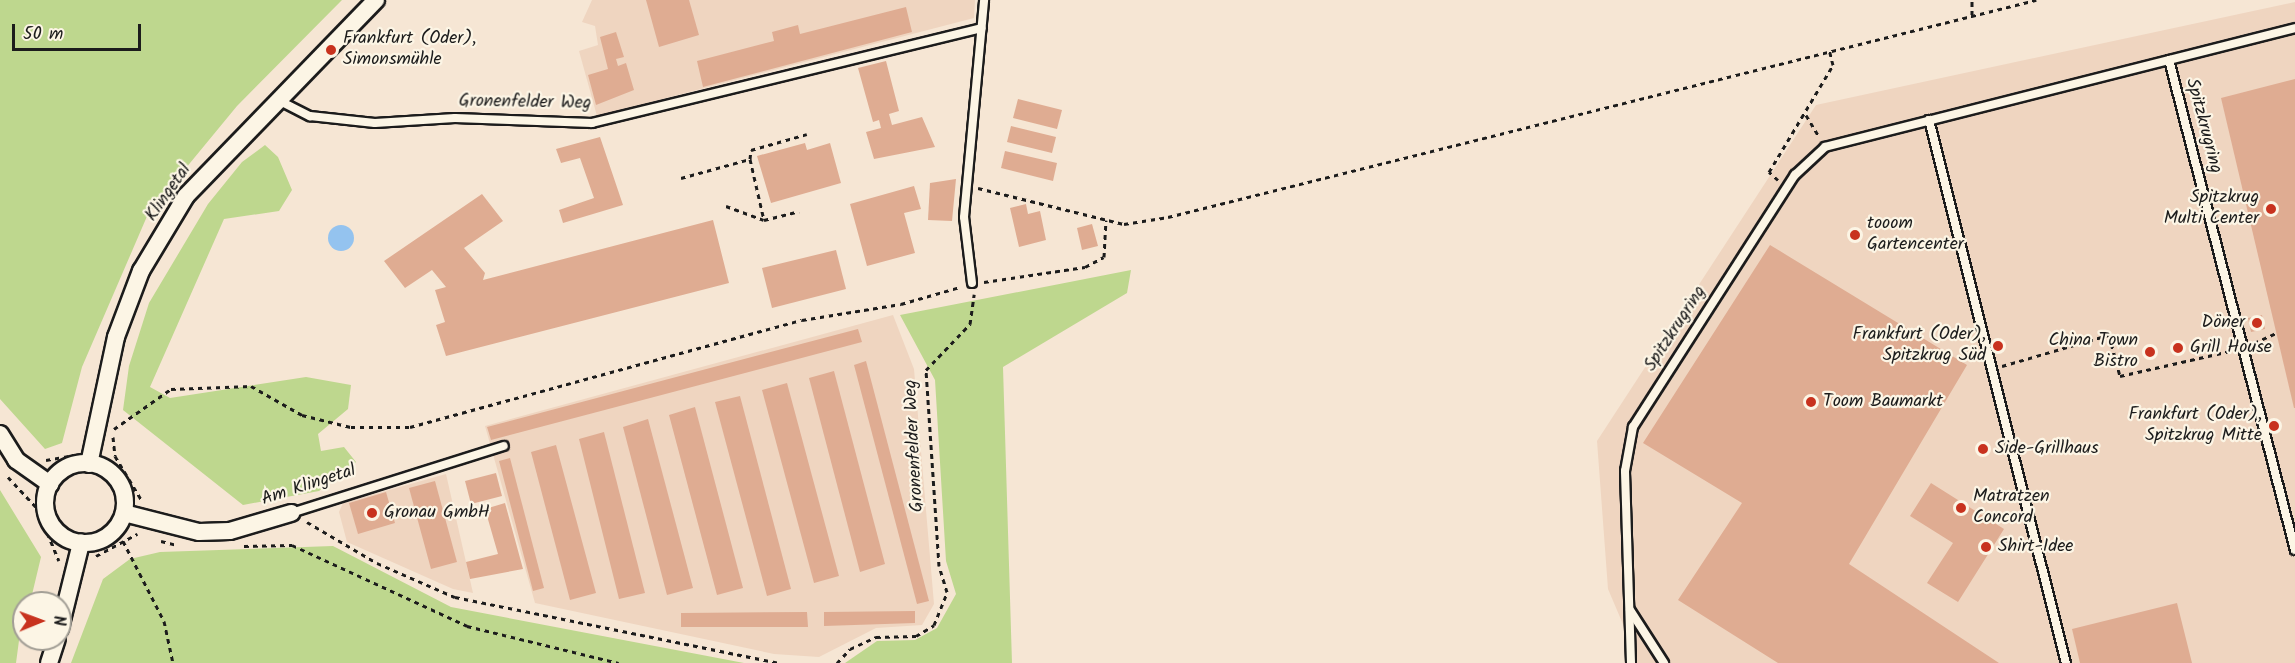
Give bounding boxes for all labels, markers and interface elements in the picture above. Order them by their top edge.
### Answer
scale bar [15,12,144,50]
text: 50 m [23,20,63,49]
place label: Frankfurt (Oder), Simonsmühle [343,29,476,72]
marker: Frankfurt (Oder), Simonsmühle [324,43,338,57]
street label: Spitzkrugring [2180,76,2226,176]
street label: Gronenfelder Weg [458,91,592,115]
street label: Klingetal [141,160,197,226]
place label: Spitzkrug Multi Center [2164,188,2259,230]
marker: Spitzkrug Multi Center [2264,202,2278,216]
place label: tooom Gartencenter [1867,214,1964,256]
marker: tooom Gartencenter [1848,228,1862,242]
street label: Spitzkrugring [1640,282,1712,376]
place label: Döner [2202,312,2245,334]
marker: Döner [2250,316,2264,330]
place label: Frankfurt (Oder), Spitzkrug Süd [1853,325,1986,368]
place label: China Town Bistro [2049,331,2138,374]
place label: Grill House [2190,337,2272,359]
marker: Frankfurt (Oder), Spitzkrug Süd [1991,339,2005,353]
marker: Grill House [2171,341,2185,355]
marker: China Town Bistro [2143,345,2157,359]
street label: Gronenfelder Weg [901,379,929,513]
place label: Toom Baumarkt [1823,391,1943,413]
marker: Toom Baumarkt [1804,395,1818,409]
place label: Frankfurt (Oder), Spitzkrug Mitte [2129,405,2262,448]
marker: Frankfurt (Oder), Spitzkrug Mitte [2267,419,2281,433]
place label: Side-Grillhaus [1995,438,2099,460]
marker: Side-Grillhaus [1976,442,1990,456]
street label: Am Klingetal [259,461,359,511]
place label: Matratzen Concord [1973,487,2050,530]
marker: Matratzen Concord [1954,501,1968,515]
place label: Gronau GmbH [384,502,490,524]
marker: Gronau GmbH [365,506,379,520]
place label: Shirt-Idee [1998,536,2073,558]
marker: Shirt-Idee [1979,540,1993,554]
north arrow [12,591,72,651]
text: N [46,615,71,626]

